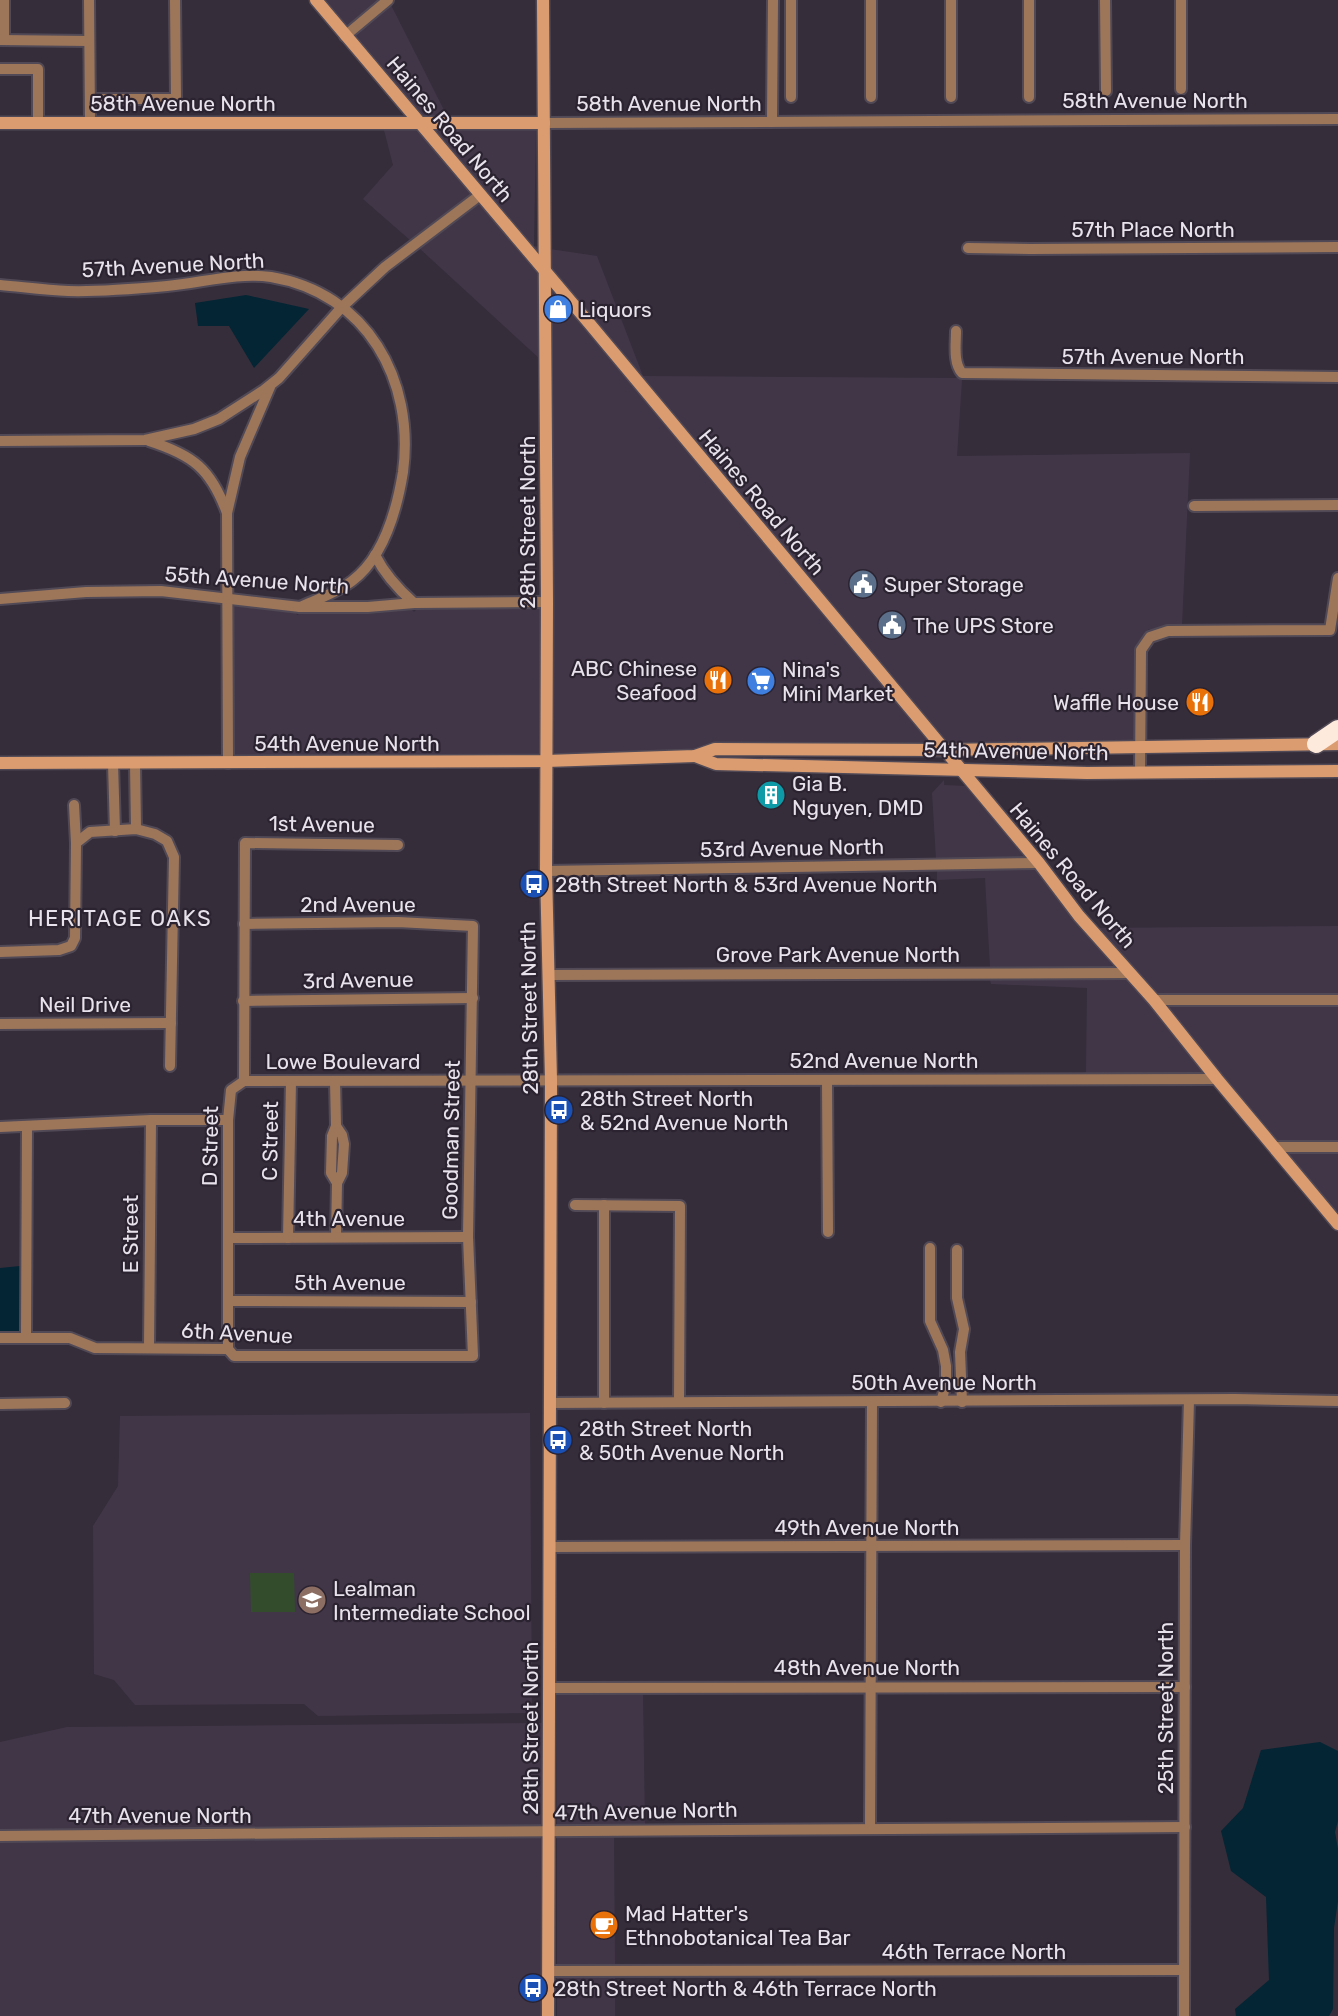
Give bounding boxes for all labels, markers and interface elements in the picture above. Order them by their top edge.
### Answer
street label: Haines Road North [382,51,518,207]
street label: 58th Avenue North [1062,88,1248,113]
street label: 58th Avenue North [90,91,276,116]
street label: 58th Avenue North [576,91,762,116]
street label: 57th Place North [1071,217,1235,242]
street label: 57th Avenue North [81,248,265,282]
shop icon: Liquors [542,293,574,325]
place label: Liquors [579,297,652,322]
street label: 57th Avenue North [1061,344,1245,369]
street label: Haines Road North [694,424,830,580]
street label: 28th Street North [515,435,540,609]
street label: 55th Avenue North [164,561,350,599]
public building icon: Super Storage [847,568,879,600]
place label: Super Storage [884,572,1024,597]
public building icon: The UPS Store [876,609,908,641]
place label: The UPS Store [913,613,1054,638]
place label: ABC Chinese Seafood [571,656,697,705]
place label: Nina's Mini Market [782,657,893,706]
restaurant icon: ABC Chinese Seafood [702,664,734,696]
supermarket icon: Nina's Mini Market [745,665,777,697]
restaurant icon: Waffle House [1184,686,1216,718]
place label: Waffle House [1053,690,1179,715]
street label: 54th Avenue North [254,731,440,756]
street label: 54th Avenue North [923,737,1109,765]
place label: Gia B. Nguyen, DMD [792,771,923,820]
building icon: Gia B. Nguyen, DMD [755,779,787,811]
street label: Haines Road North [1005,797,1141,953]
street label: 1st Avenue [269,811,375,837]
street label: 53rd Avenue North [700,834,884,862]
bus stop icon: 28th Street North & 53rd Avenue North [518,868,550,900]
place label: 28th Street North & 53rd Avenue North [555,872,937,897]
street label: 2nd Avenue [300,892,416,917]
district label: HERITAGE OAKS [28,905,212,932]
street label: 28th Street North [515,921,543,1095]
street label: Grove Park Avenue North [716,942,960,967]
street label: 3rd Avenue [302,967,414,993]
street label: Neil Drive [39,992,131,1017]
street label: 52nd Avenue North [790,1048,978,1073]
street label: Lowe Boulevard [265,1049,421,1074]
street label: Goodman Street [437,1060,465,1220]
place label: 28th Street North & 52nd Avenue North [580,1086,789,1135]
bus stop icon: 28th Street North & 52nd Avenue North [543,1094,575,1126]
street label: C Street [257,1101,283,1181]
street label: D Street [197,1106,223,1186]
street label: E Street [118,1195,143,1273]
street label: 4th Avenue [293,1206,405,1231]
street label: 5th Avenue [294,1270,406,1295]
street label: 6th Avenue [181,1318,293,1348]
street label: 50th Avenue North [851,1370,1037,1395]
place label: 28th Street North & 50th Avenue North [579,1416,784,1465]
bus stop icon: 28th Street North & 50th Avenue North [542,1424,574,1456]
street label: 49th Avenue North [774,1515,960,1540]
place label: Lealman Intermediate School [333,1576,531,1625]
school or university icon: Lealman Intermediate School [296,1584,328,1616]
street label: 25th Street North [1153,1622,1178,1794]
street label: 28th Street North [518,1641,543,1815]
street label: 48th Avenue North [774,1655,960,1680]
street label: 47th Avenue North [554,1797,738,1825]
street label: 47th Avenue North [68,1803,252,1828]
place label: Mad Hatter's Ethnobotanical Tea Bar [625,1901,851,1950]
cafe icon: Mad Hatter's Ethnobotanical Tea Bar [588,1909,620,1941]
street label: 46th Terrace North [882,1939,1066,1964]
bus stop icon: 28th Street North & 46th Terrace North [517,1972,549,2004]
place label: 28th Street North & 46th Terrace North [554,1976,937,2001]

